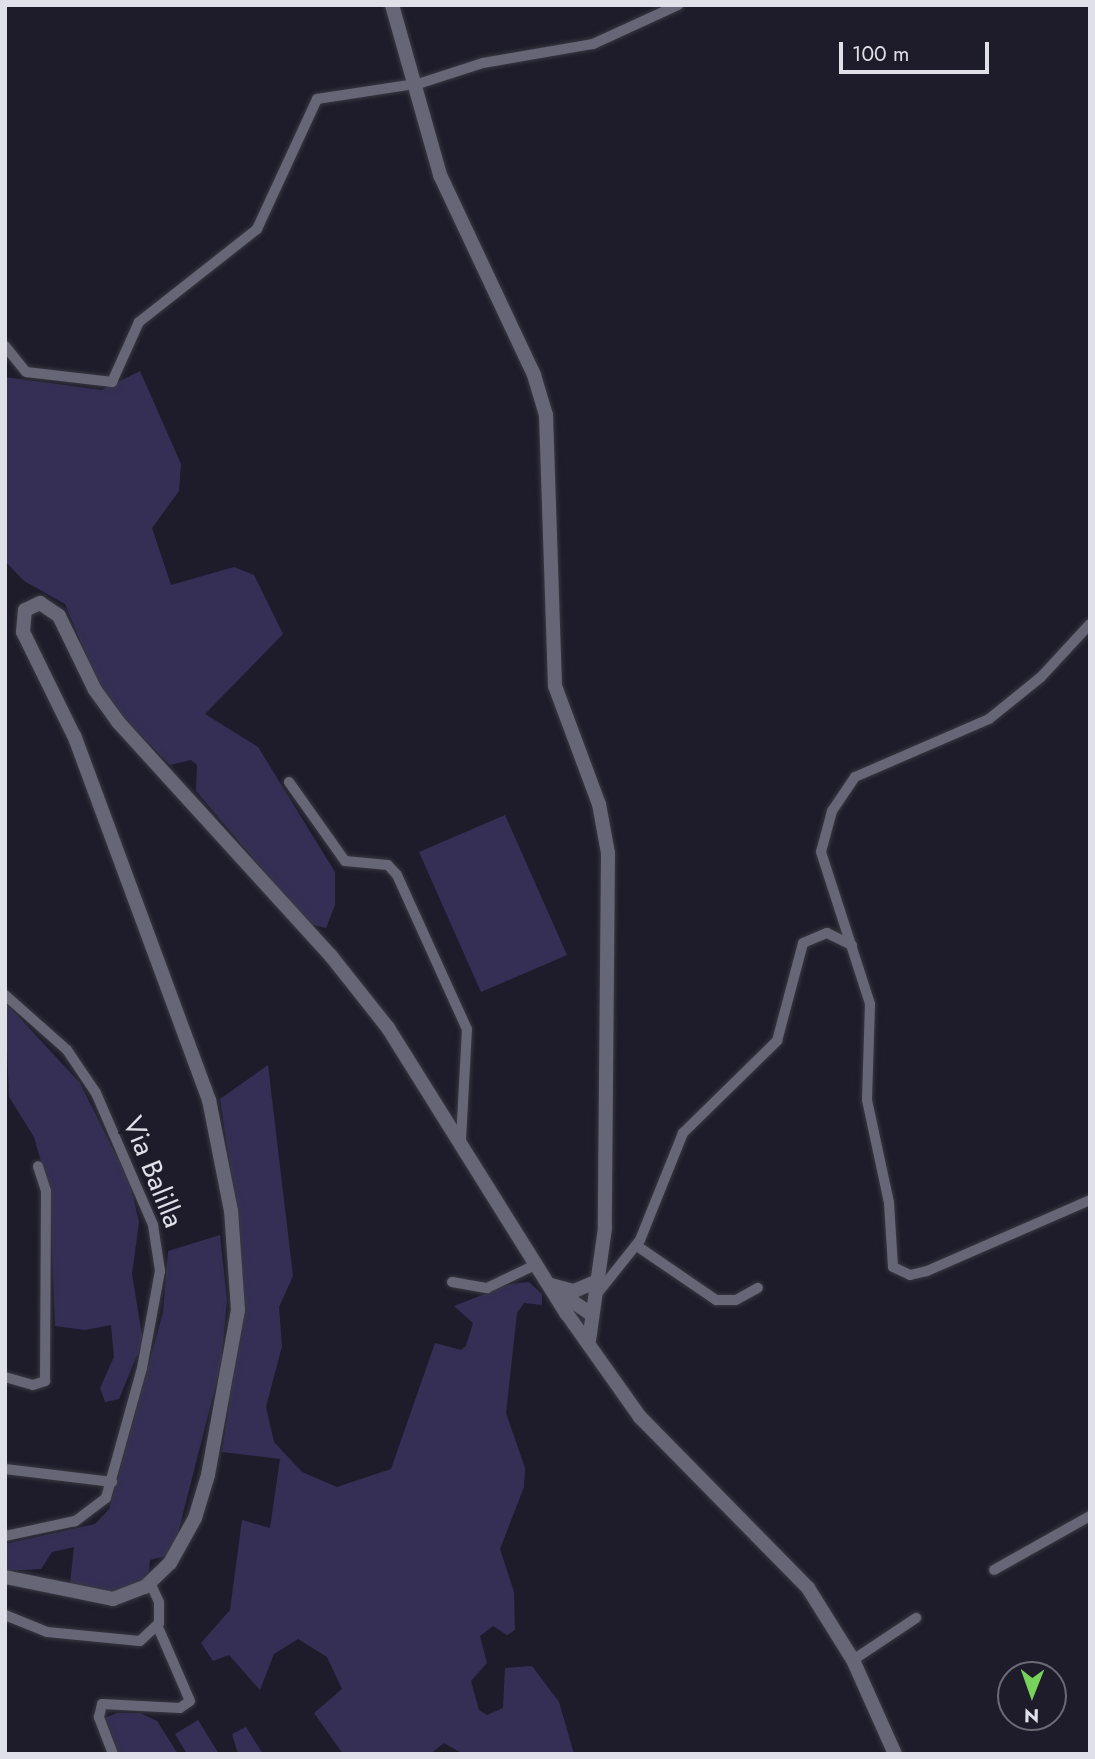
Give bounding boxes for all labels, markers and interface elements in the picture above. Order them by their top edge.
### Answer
scale bar [843,28,993,72]
text: 100 m [852,39,909,69]
street label: Via Balilla [116,1112,190,1232]
north arrow [997,1661,1067,1731]
text: N [1024,1702,1039,1729]

